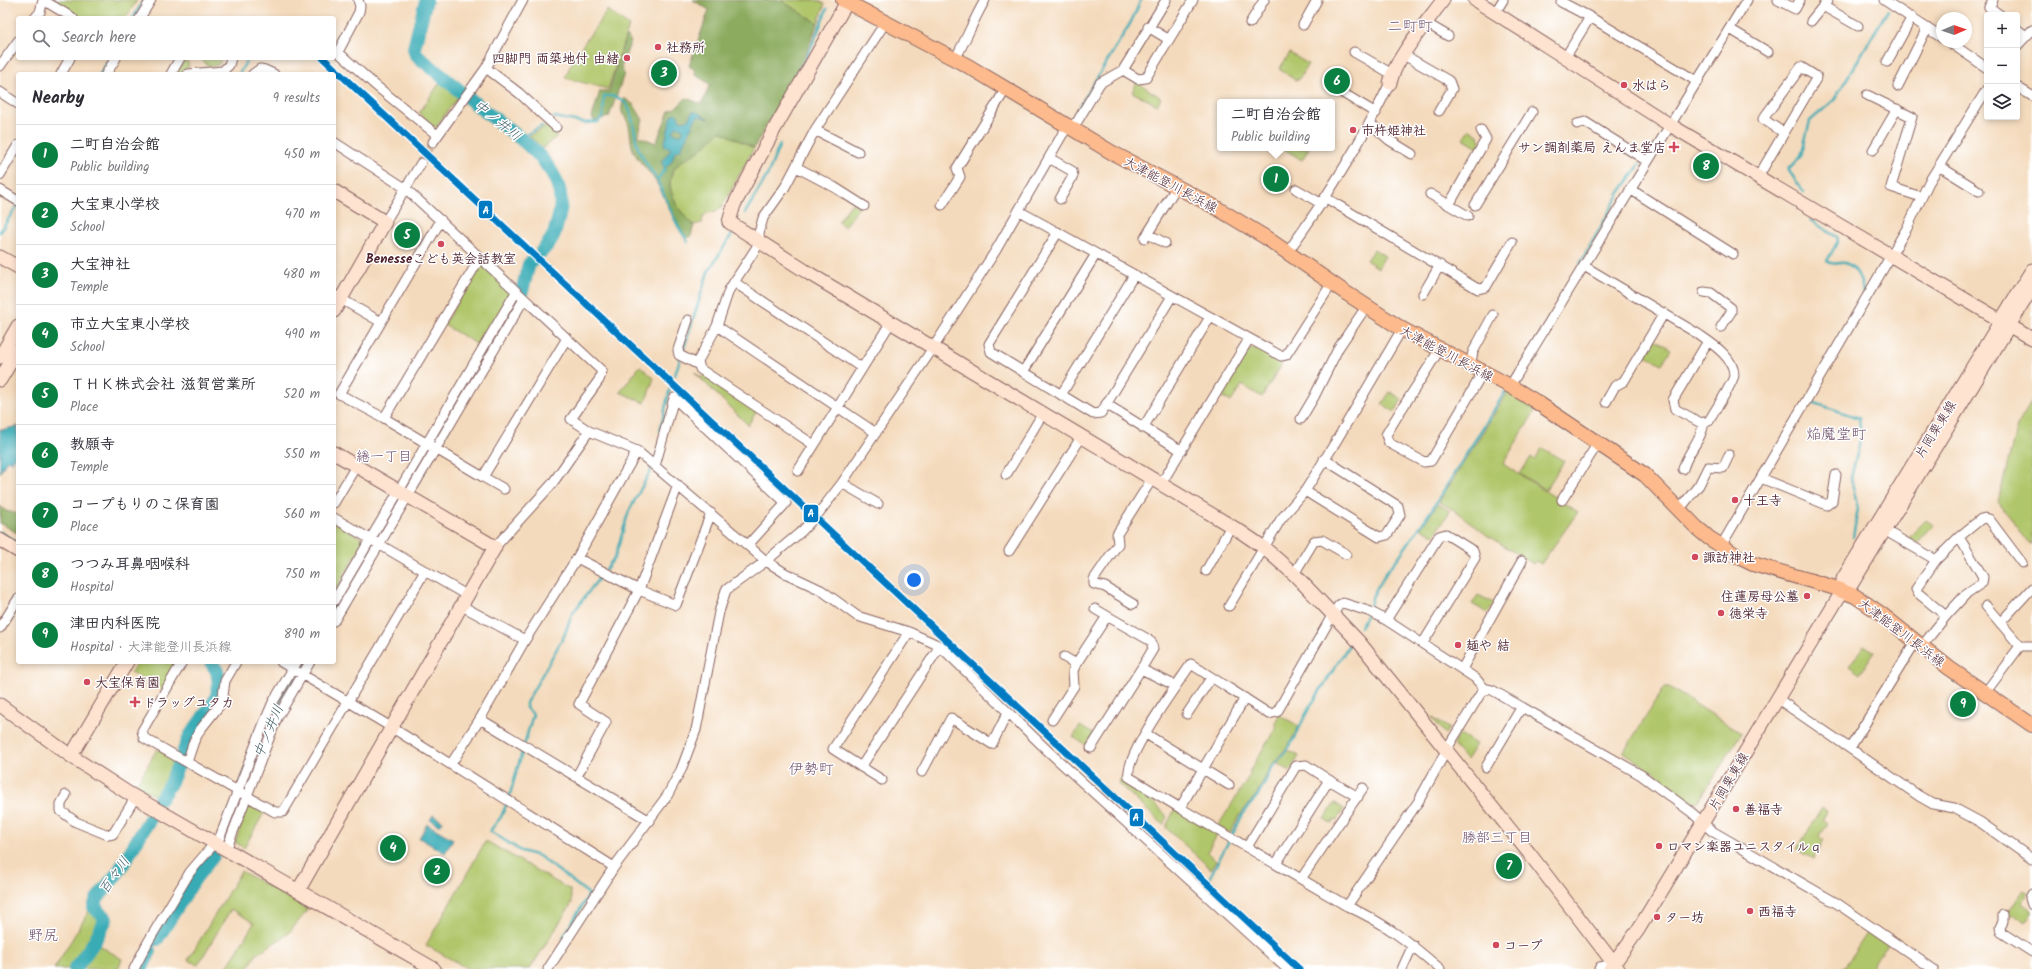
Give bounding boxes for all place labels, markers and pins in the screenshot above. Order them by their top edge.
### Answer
place label: 社務所 [666,38,705,59]
marker: 社務所 [653,42,663,52]
place label: 四脚門 両築地付 由緒 [492,49,620,70]
marker: 四脚門 両築地付 由緒 [622,53,632,63]
pin: 3 [651,58,677,88]
pin: 6 [1324,66,1350,96]
place label: 水はら [1632,76,1671,97]
marker: 水はら [1619,80,1629,90]
place label: 市杵姫神社 [1361,121,1426,142]
marker: 市杵姫神社 [1348,125,1358,135]
place label: サン調剤薬局 えんま堂店 [1518,138,1666,159]
marker: サン調剤薬局 えんま堂店 [1669,142,1679,152]
pin: 8 [1693,151,1719,181]
pin: 1 [1263,164,1289,194]
pin: 5 [394,220,420,250]
marker: Benesseこども英会話教室 [436,239,446,249]
place label: Benesseこども英会話教室 [366,249,516,270]
place label: 十王寺 [1743,491,1782,512]
marker: 十王寺 [1730,495,1740,505]
place label: 諏訪神社 [1703,548,1755,569]
marker: 諏訪神社 [1690,552,1700,562]
place label: 住蓮房母公墓 [1721,587,1799,608]
marker: 住蓮房母公墓 [1802,591,1812,601]
place label: 徳栄寺 [1729,604,1768,625]
marker: 徳栄寺 [1716,608,1726,618]
place label: 麺や 結 [1466,636,1510,657]
marker: 麺や 結 [1453,640,1463,650]
place label: 大宝保育園 [95,673,160,694]
marker: 大宝保育園 [82,677,92,687]
pin: 9 [1950,689,1976,719]
place label: ドラッグユタカ [143,693,234,714]
marker: ドラッグユタカ [130,697,140,707]
place label: 善福寺 [1744,800,1783,821]
marker: 善福寺 [1731,804,1741,814]
pin: 4 [380,833,406,863]
place label: ロマン楽器ユニスタイルｑ [1667,837,1822,858]
marker: ロマン楽器ユニスタイルｑ [1654,841,1664,851]
pin: 7 [1496,851,1522,881]
pin: 2 [424,856,450,886]
place label: 西福寺 [1758,902,1797,923]
marker: 西福寺 [1745,906,1755,916]
place label: ター坊 [1665,908,1704,929]
marker: ター坊 [1652,912,1662,922]
place label: コープ [1504,936,1542,957]
marker: コープ [1491,940,1501,950]

